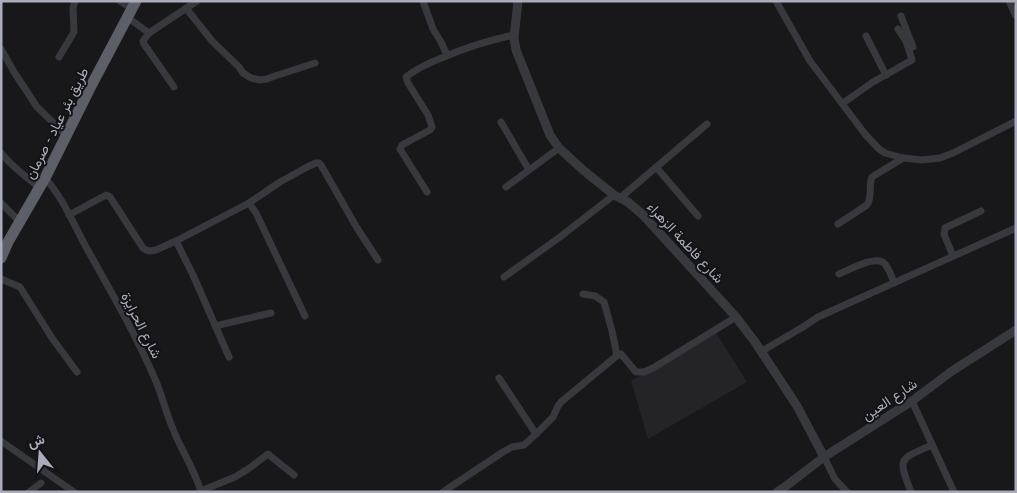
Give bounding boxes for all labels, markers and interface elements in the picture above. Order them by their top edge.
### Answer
street label: طريق بئر عياد - صرمان [20,64,92,182]
street label: شارع فاطمة الزهراء [642,198,728,288]
street label: شارع الحرايزة [115,289,166,362]
street label: شارع العين [858,374,921,426]
north arrow [15,428,65,478]
text: ش [26,429,47,452]

